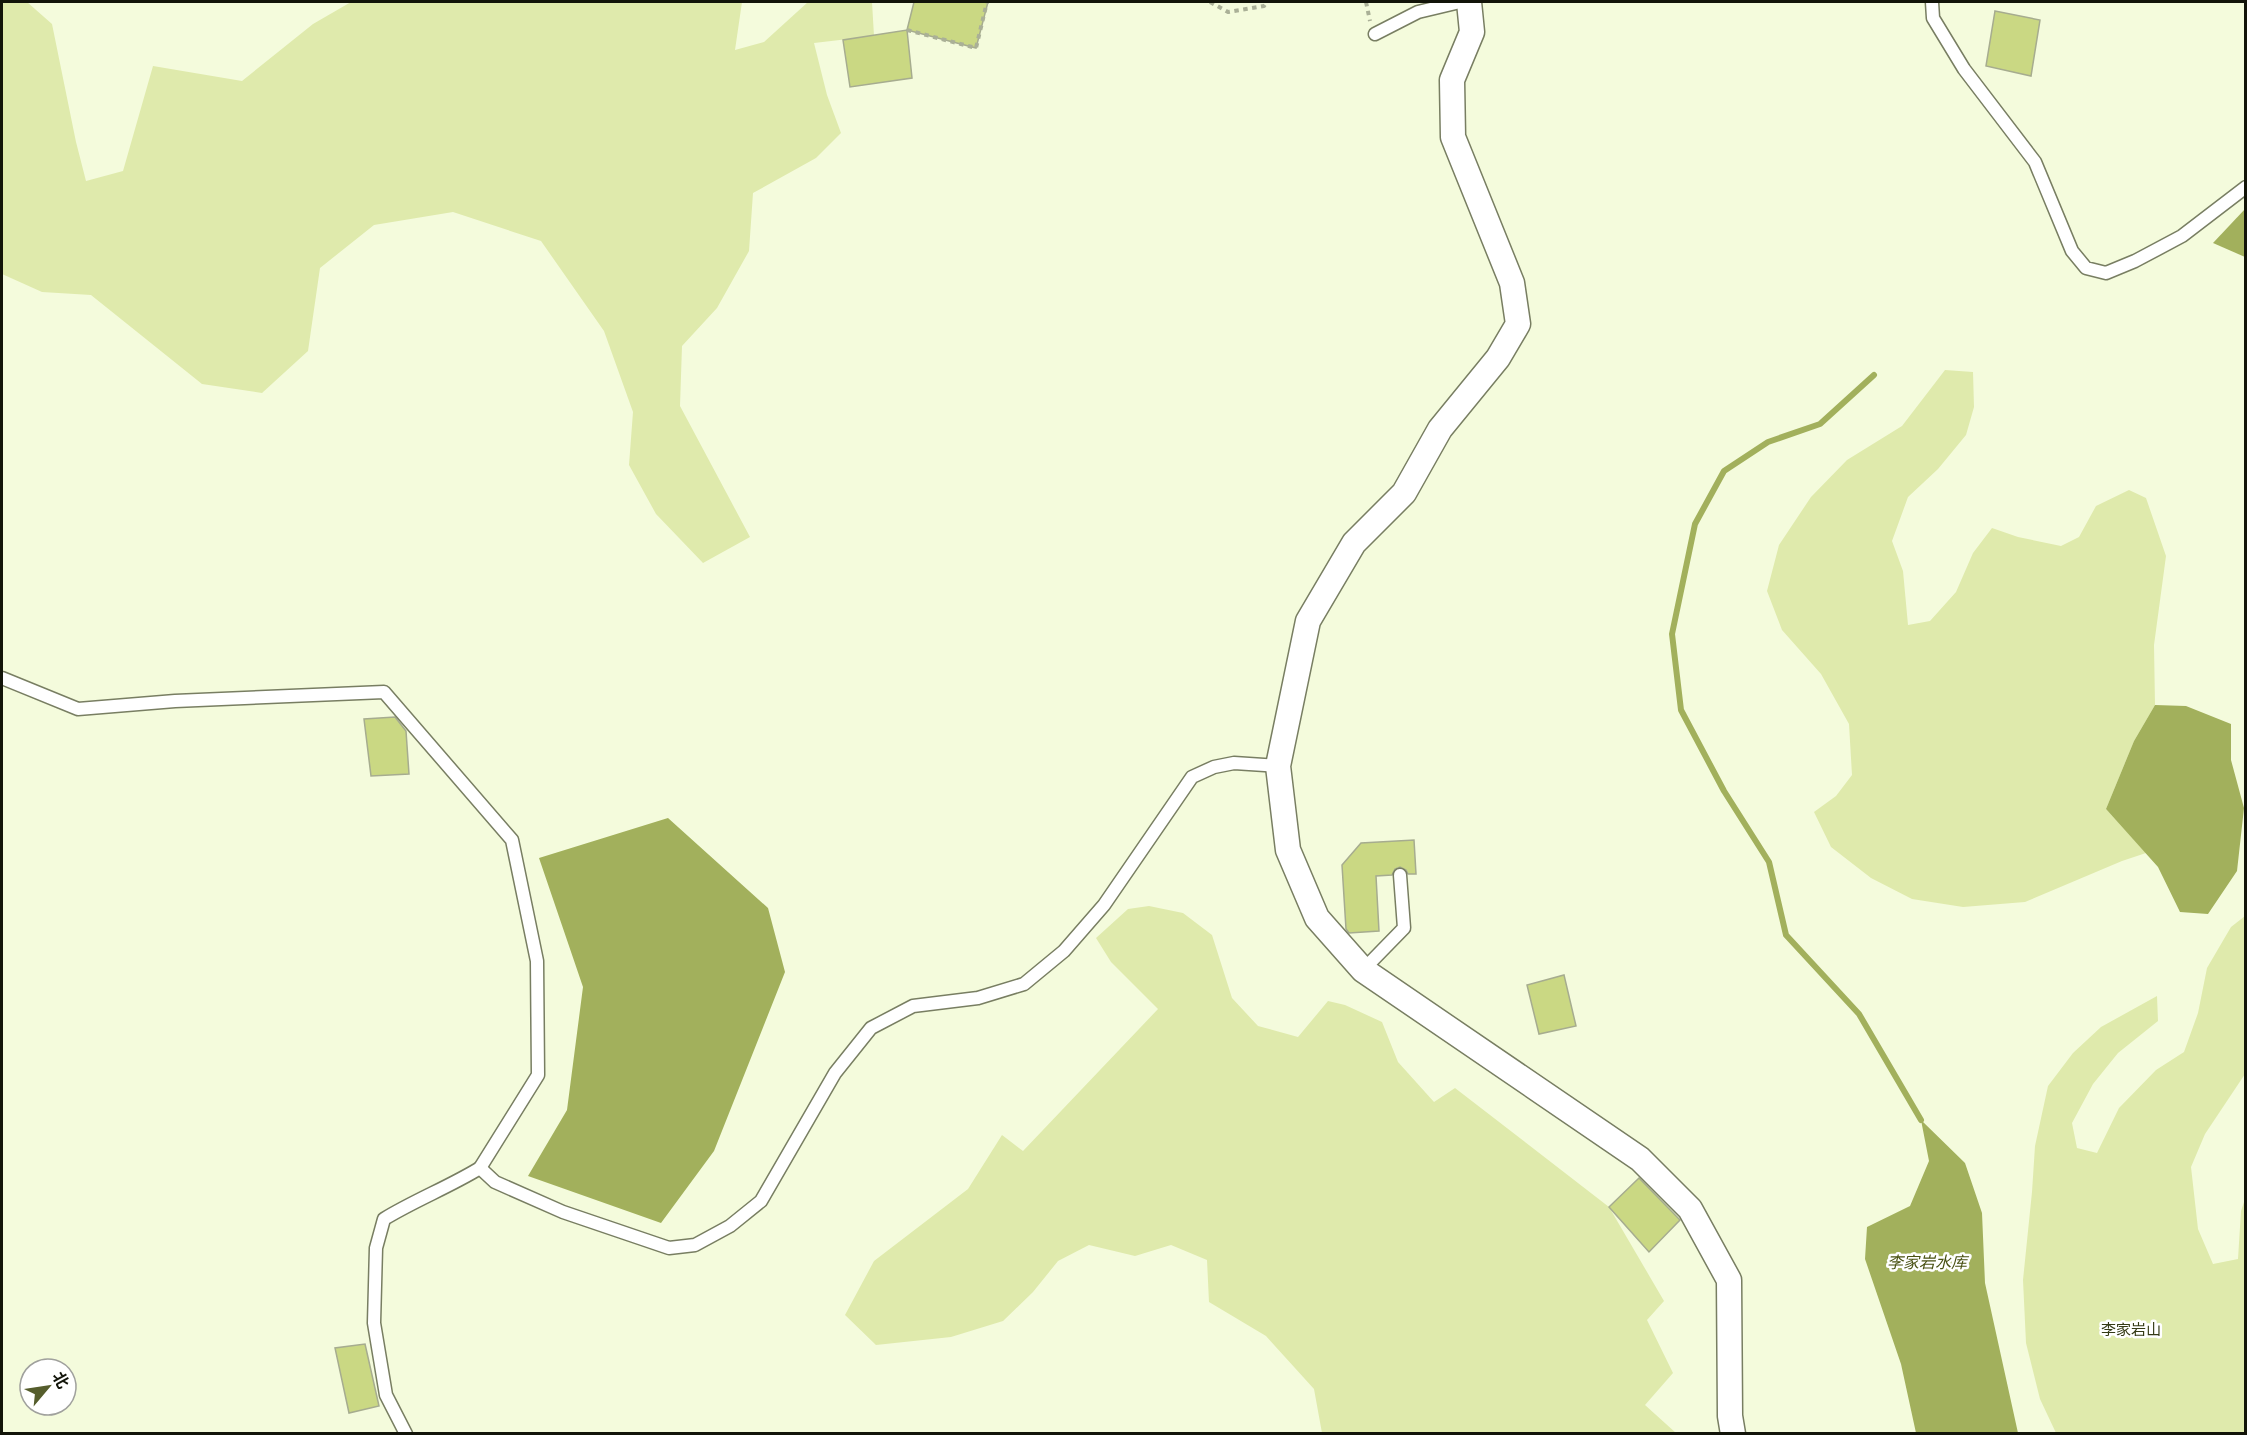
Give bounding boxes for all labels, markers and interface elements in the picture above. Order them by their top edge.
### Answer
water label: 李家岩水库 [1887,1251,1970,1273]
park label: 李家岩山 [2101,1319,2161,1339]
north arrow [18,1357,78,1417]
text: 北 [48,1367,75,1392]

